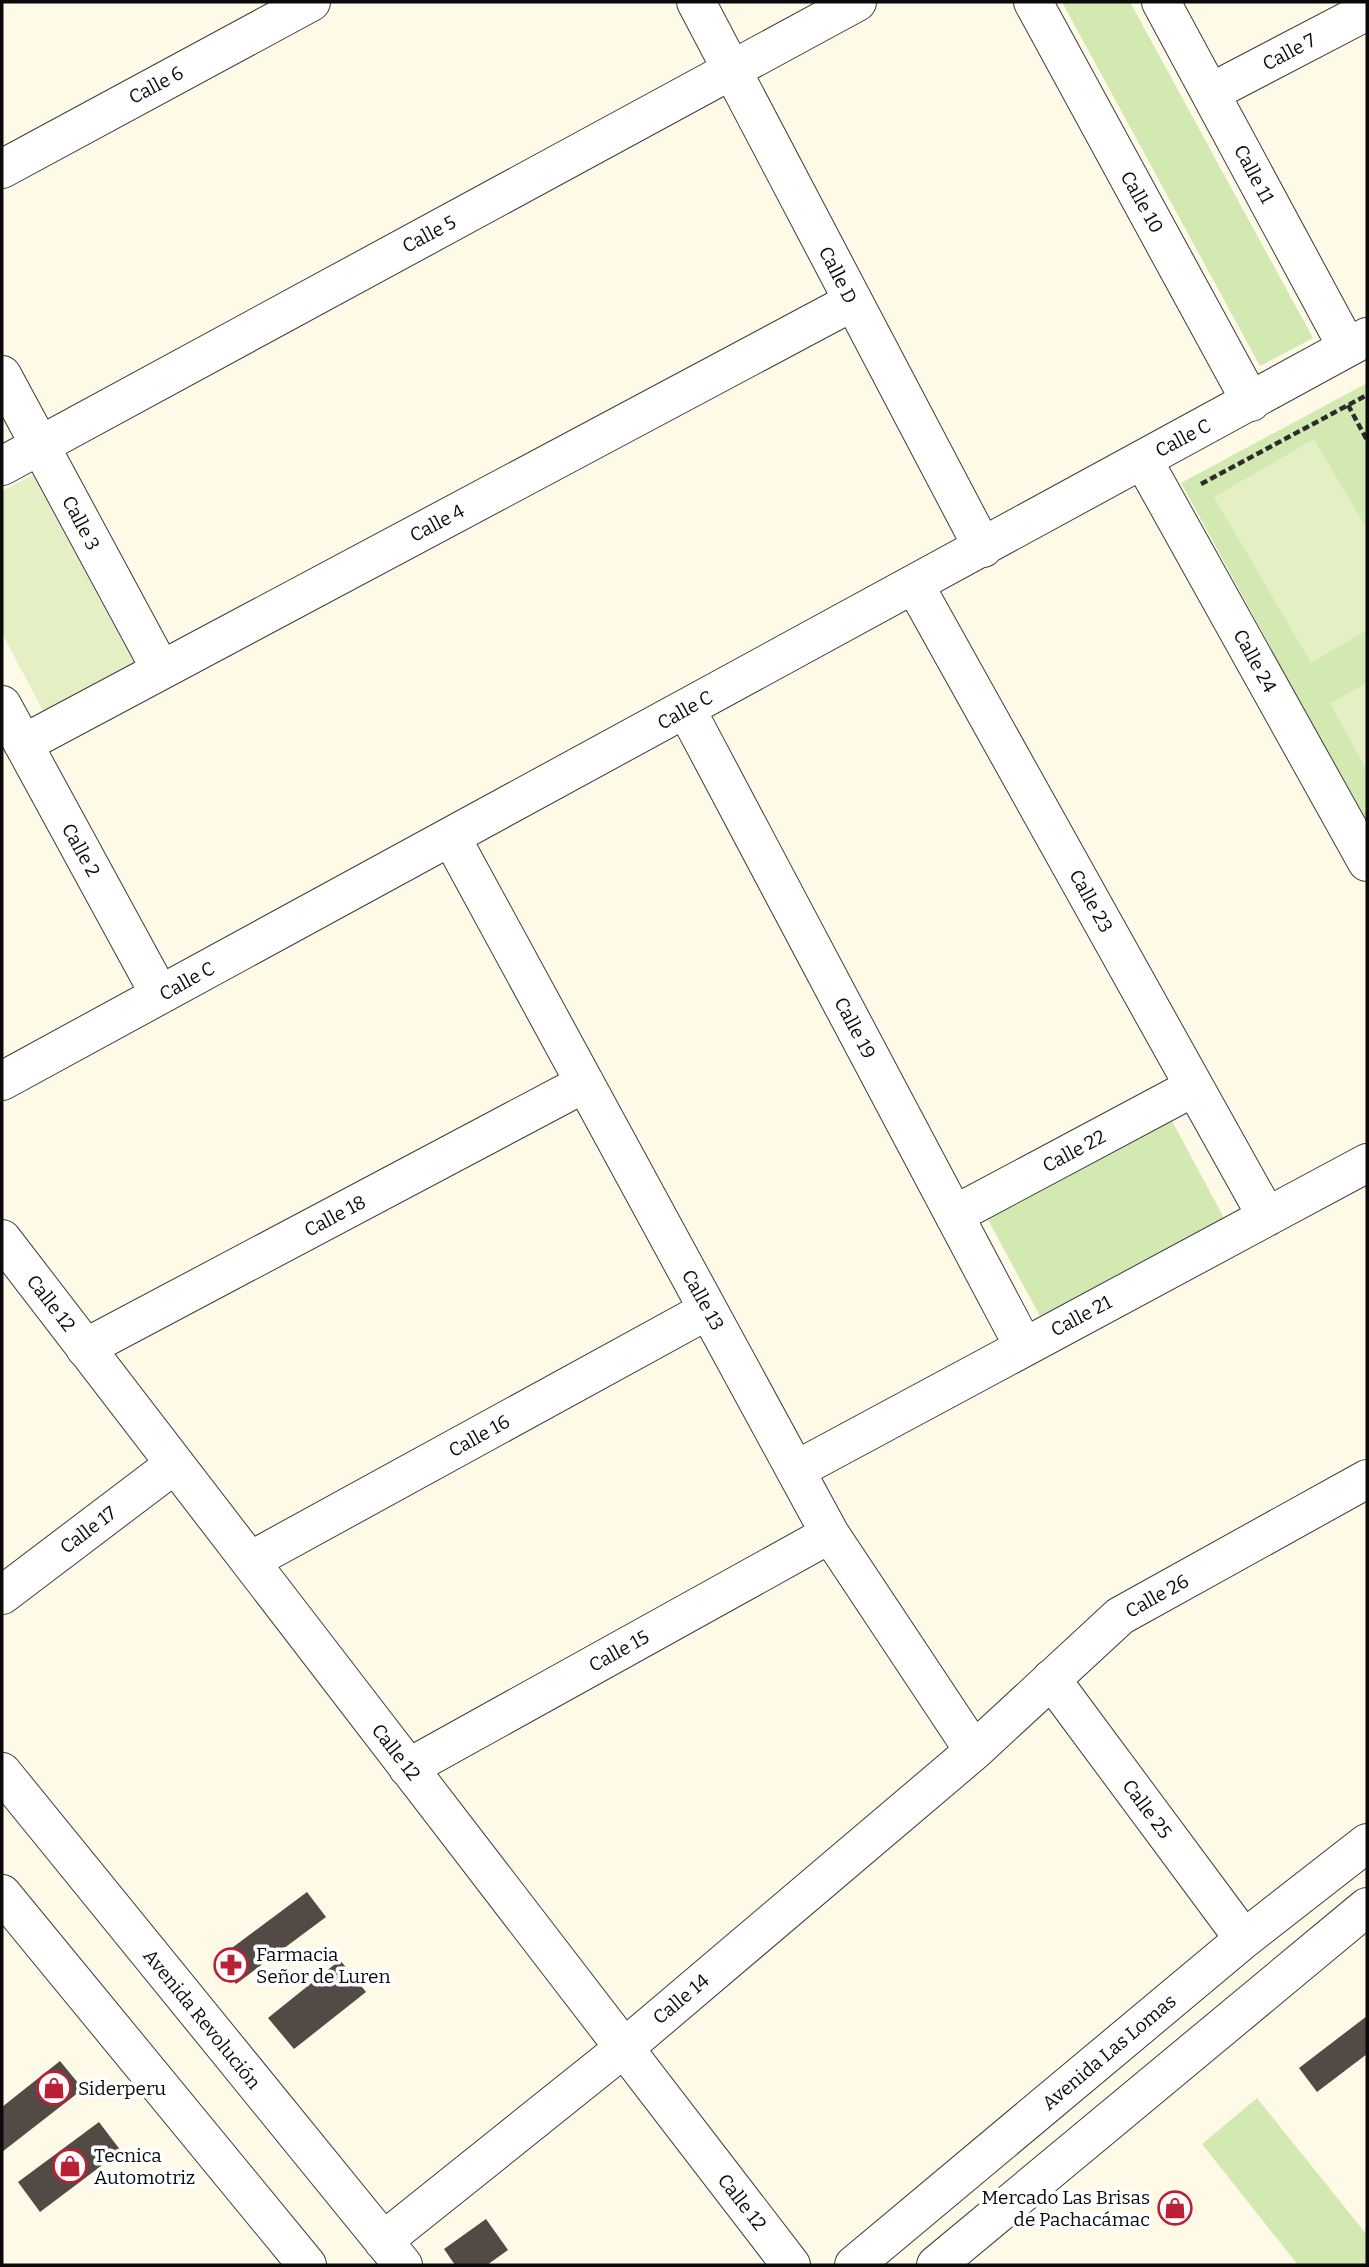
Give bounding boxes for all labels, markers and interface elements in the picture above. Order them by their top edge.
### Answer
street label: Calle 7 [1258,28,1320,76]
street label: Calle 6 [125,61,187,109]
street label: Calle 11 [1229,141,1279,207]
street label: Calle 10 [1116,167,1168,237]
street label: Calle 5 [398,210,460,258]
street label: Calle D [814,243,862,307]
street label: Calle C [1151,414,1215,462]
street label: Calle 3 [57,492,105,554]
street label: Calle 4 [406,499,468,547]
street label: Calle 24 [1228,625,1282,697]
street label: Calle C [653,685,717,735]
street label: Calle 2 [57,819,105,881]
street label: Calle 23 [1064,865,1118,937]
street label: Calle C [155,956,219,1006]
street label: Calle 19 [829,993,881,1063]
street label: Calle 22 [1039,1125,1109,1177]
street label: Calle 18 [300,1190,370,1242]
street label: Calle 13 [677,1266,729,1334]
street label: Calle 12 [22,1270,80,1336]
street label: Calle 21 [1047,1290,1116,1342]
street label: Calle 16 [444,1410,514,1462]
street label: Calle 17 [55,1501,121,1559]
street label: Calle 26 [1121,1569,1193,1623]
street label: Calle 15 [585,1625,653,1677]
street label: Calle 12 [367,1719,425,1785]
street label: Calle 25 [1117,1775,1177,1843]
place label: Farmacia Señor de Luren [256,1943,390,1988]
street label: Avenida Revolución [138,1944,266,2094]
pharmacy icon: Farmacia Señor de Luren [212,1946,250,1984]
street label: Calle 14 [648,1969,714,2029]
street label: Avenida Las Lomas [1037,1989,1181,2115]
shop icon: Siderperu [35,2069,73,2107]
place label: Siderperu [78,2077,166,2100]
place label: Tecnica Automotriz [94,2144,195,2189]
shop icon: Tecnica Automotriz [51,2147,89,2185]
street label: Calle 12 [713,2169,771,2235]
place label: Mercado Las Brisas de Pachacámac [981,2186,1150,2231]
shop icon: Mercado Las Brisas de Pachacámac [1156,2189,1194,2227]

